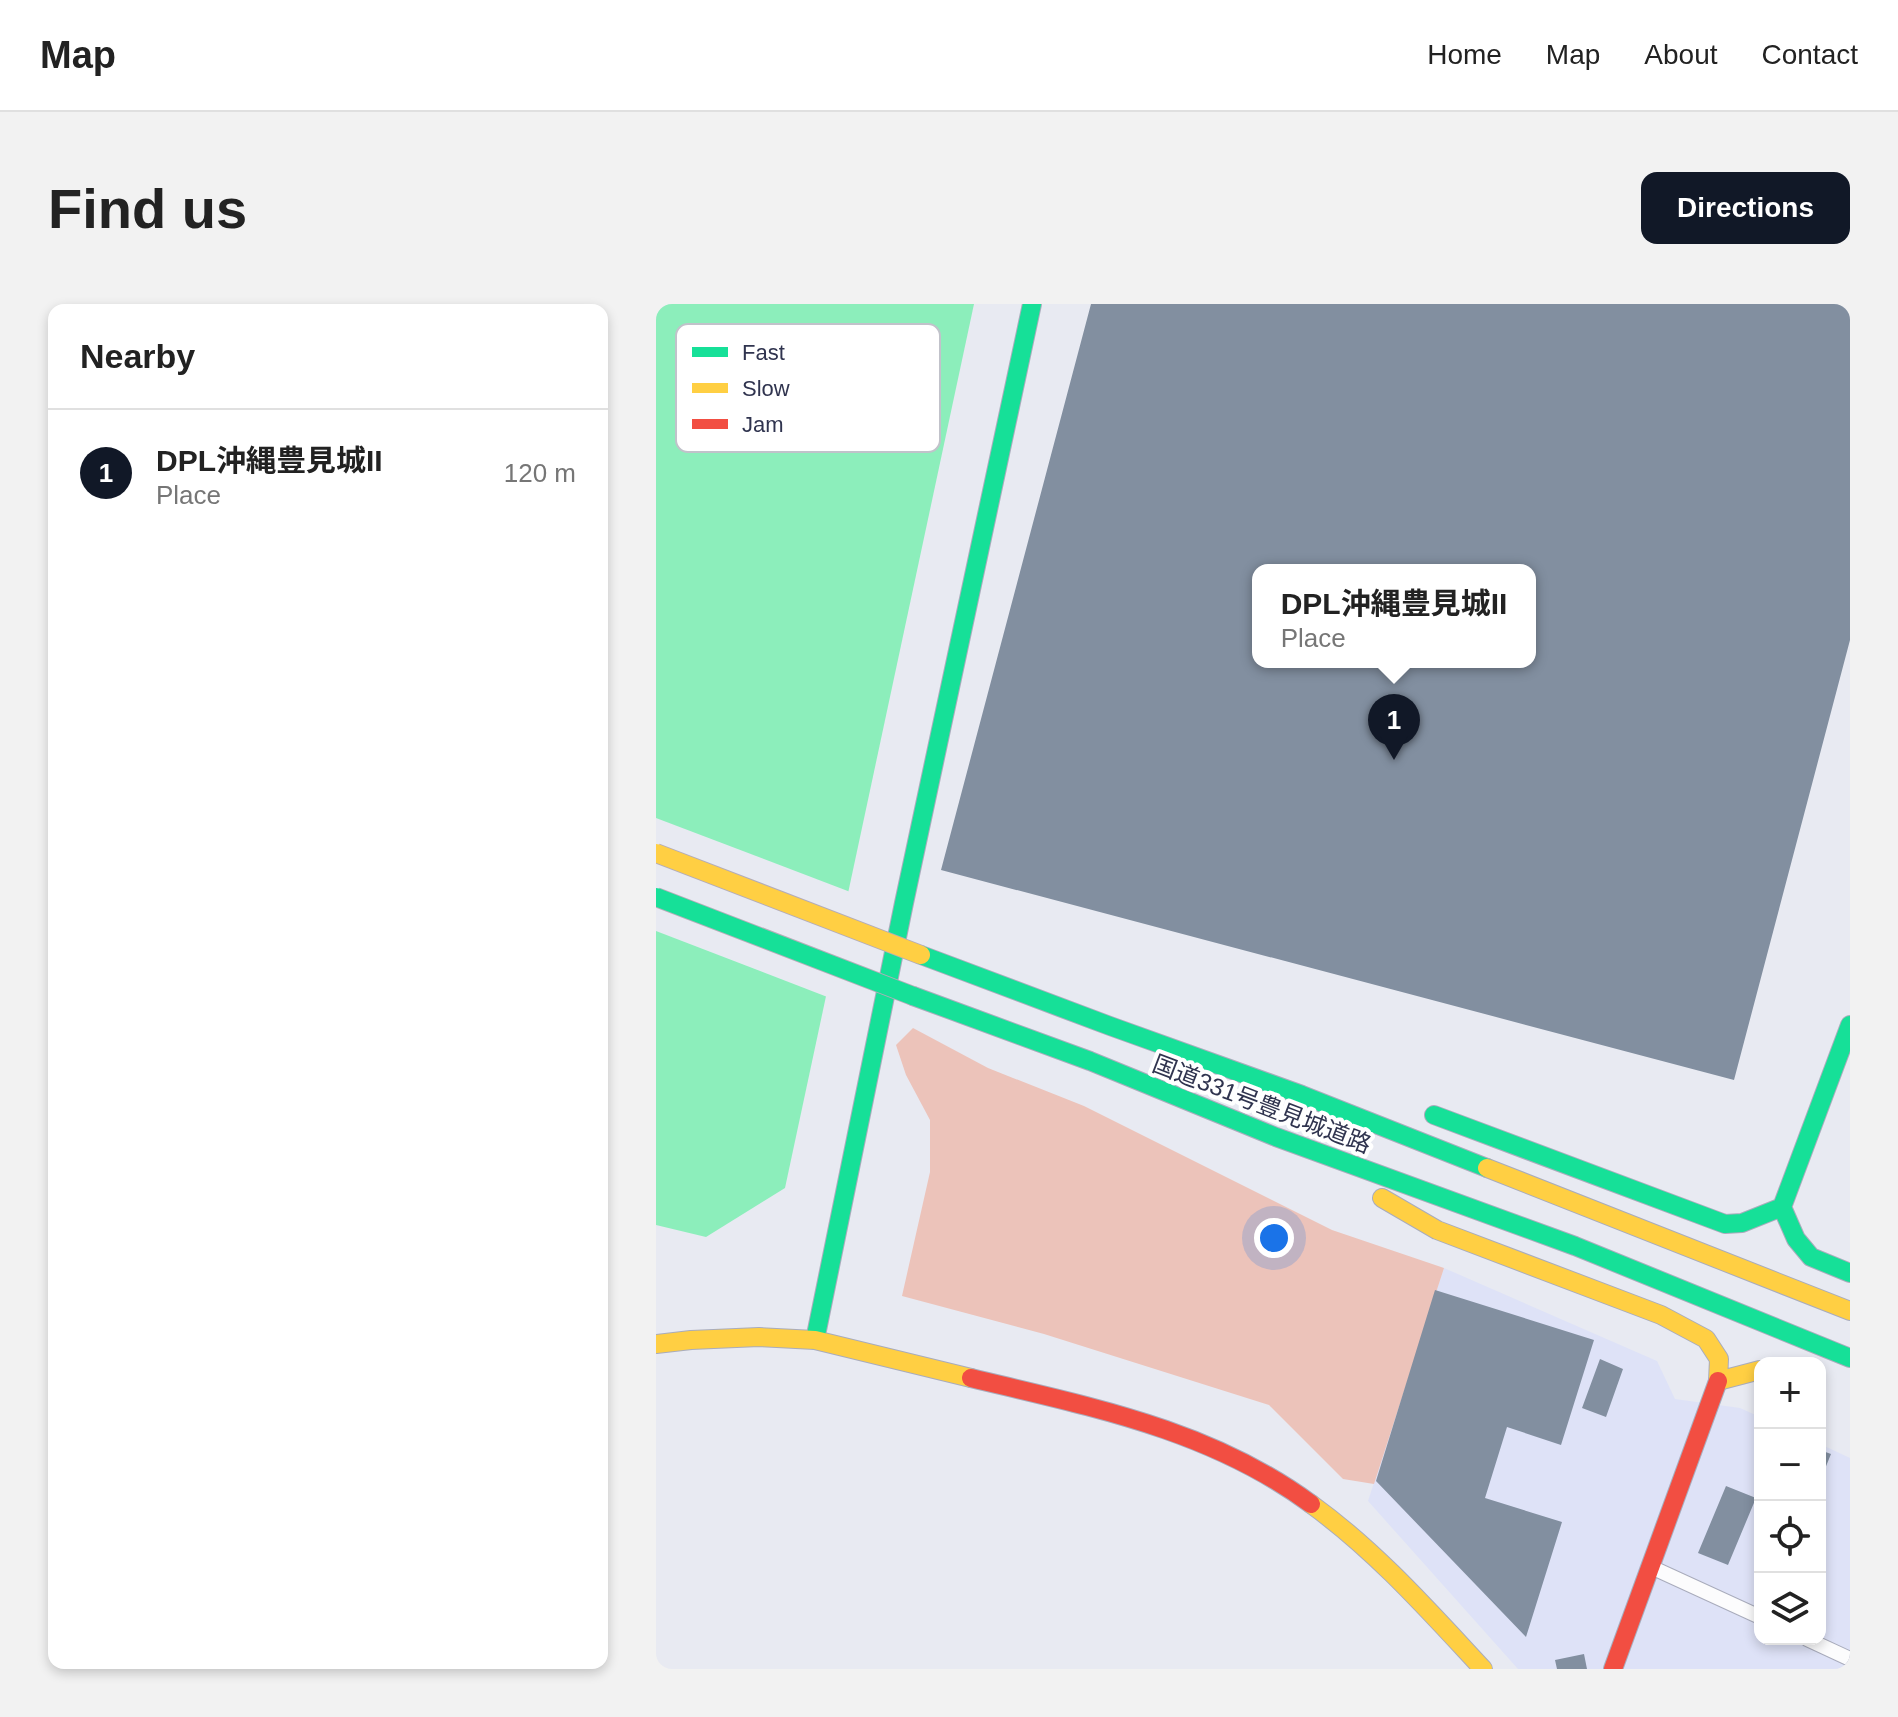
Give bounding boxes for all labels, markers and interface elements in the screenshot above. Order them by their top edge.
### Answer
text: Map [40,34,116,76]
text: Home [1427,39,1502,70]
text: Map [1546,39,1600,70]
text: About [1644,39,1718,70]
text: Contact [1762,39,1858,70]
button: Directions [1641,172,1850,244]
text: Find us [48,177,247,240]
legend [676,324,940,452]
text: Nearby [80,337,195,375]
text: Fast [742,340,785,365]
text: Slow [742,376,790,401]
text: Jam [742,412,784,437]
text: DPL沖縄豊見城II [156,444,383,477]
text: 1 [99,458,113,488]
text: 120 m [504,458,576,488]
text: Place [156,480,221,510]
popup [1252,564,1536,668]
text: DPL沖縄豊見城II [1281,587,1507,620]
text: Place [1281,623,1346,653]
pin: 1 [1368,694,1420,760]
street label: 国道331号豊見城道路 [1149,1050,1375,1158]
your location [1254,1218,1294,1258]
map controls [1754,1357,1826,1645]
button: + [1754,1357,1826,1429]
button: − [1754,1429,1826,1501]
button: locate [1754,1501,1826,1573]
button: layers [1754,1573,1826,1645]

